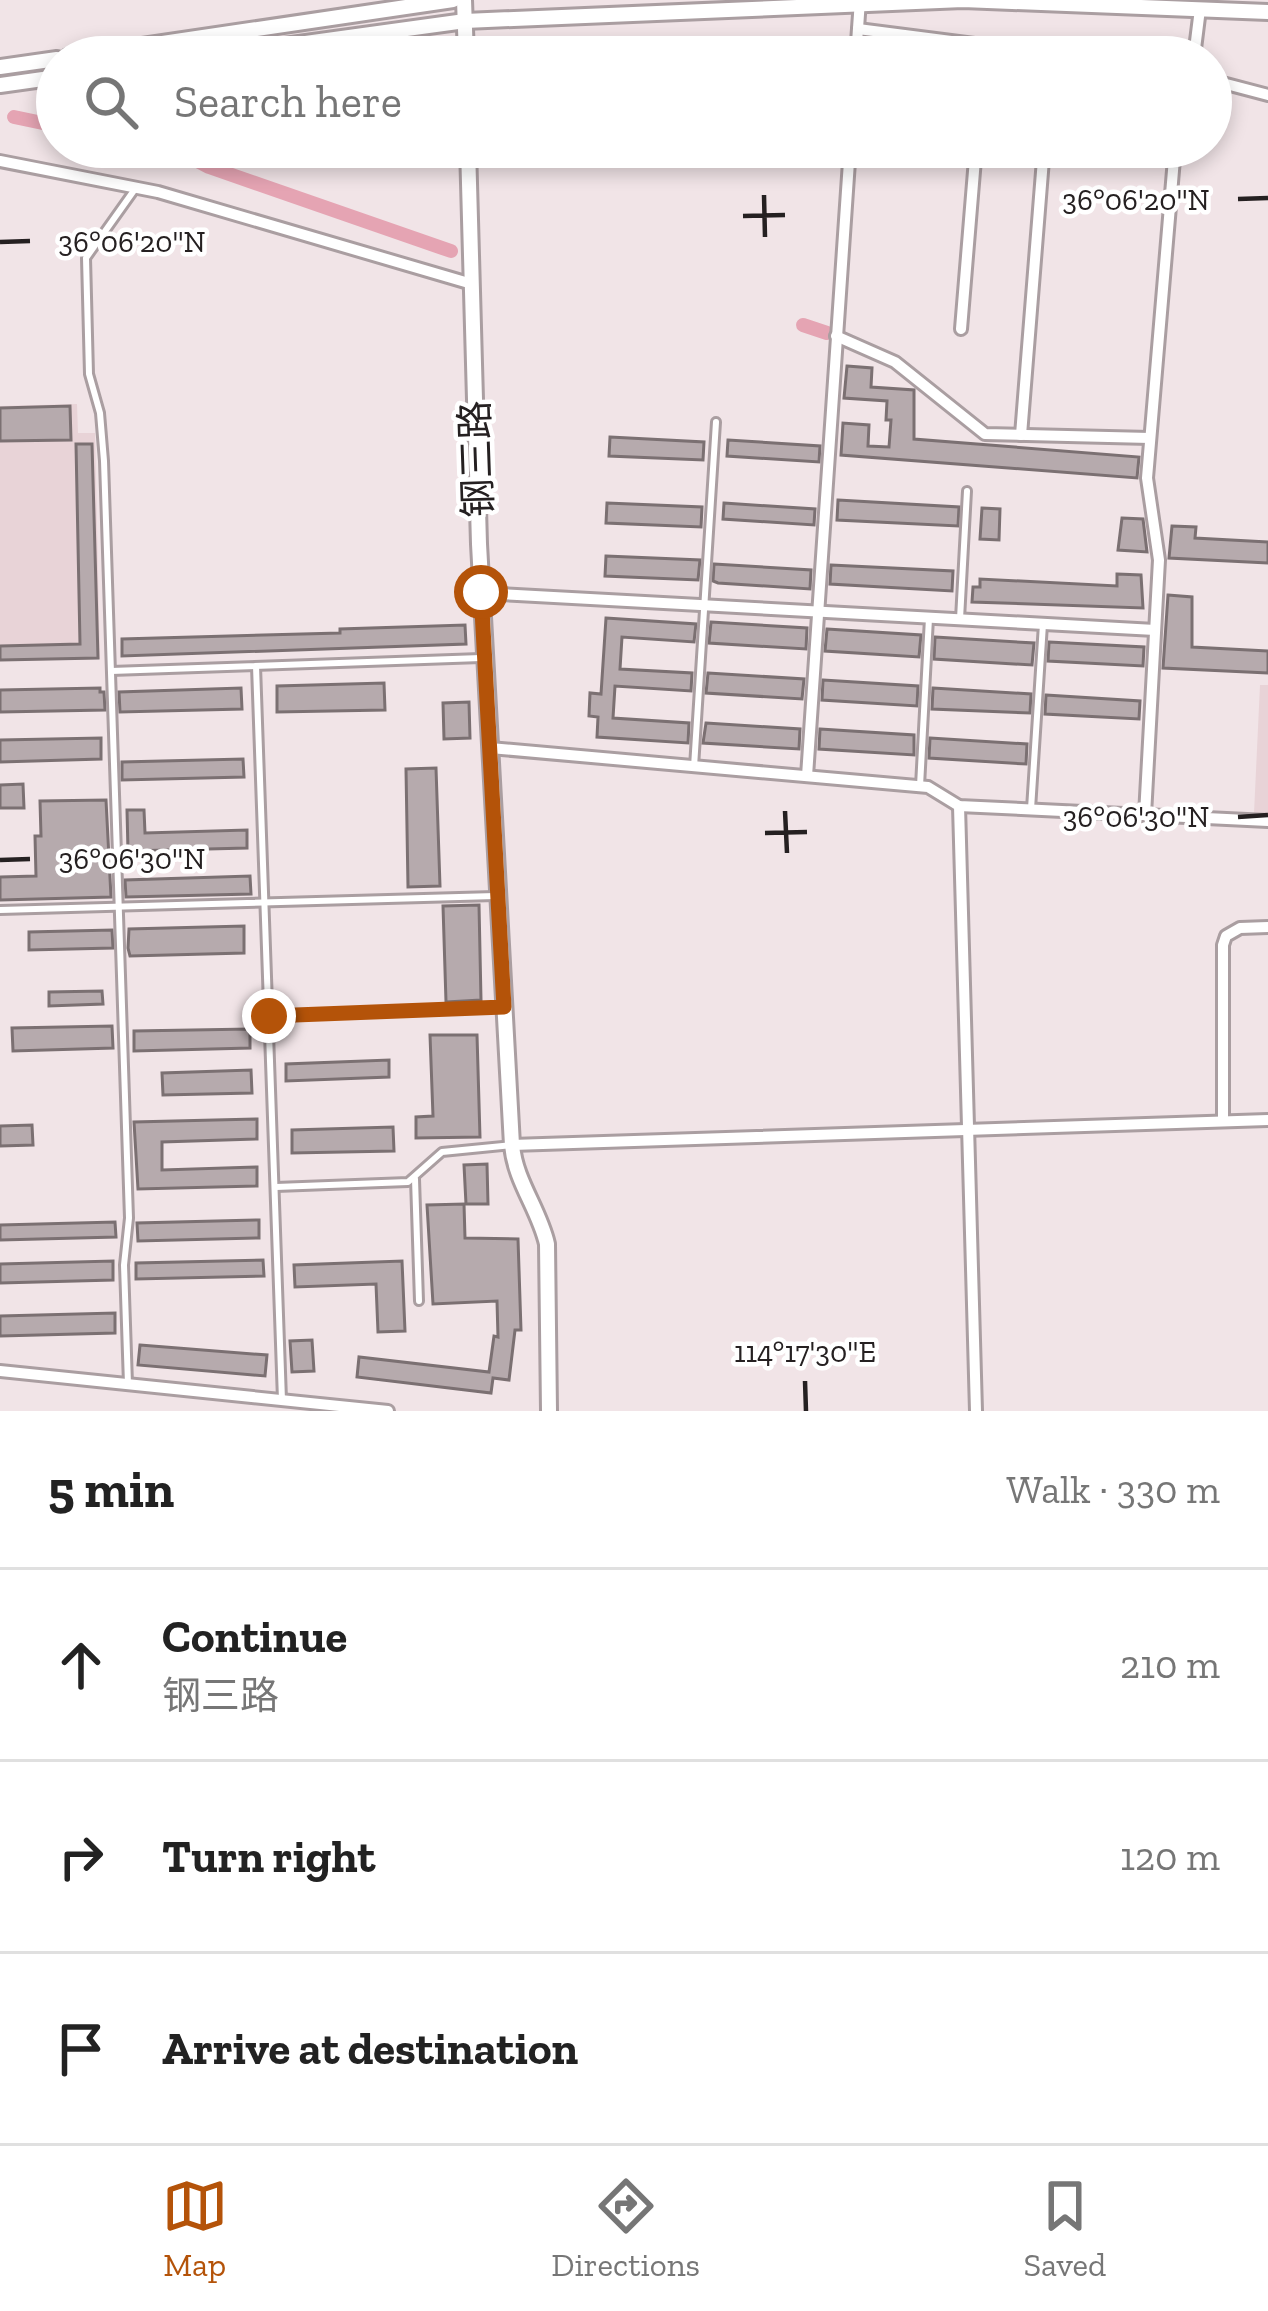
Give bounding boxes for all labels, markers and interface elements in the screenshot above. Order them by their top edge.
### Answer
search box [36,36,1232,168]
icon: search [78,69,144,135]
text: Search here [174,75,402,129]
text: 36°06'20"N [1062,182,1210,218]
text: 36°06'20"N [58,224,206,260]
street label: 钢三路 [451,400,502,518]
route start [454,565,508,619]
text: 36°06'30"N [1063,799,1209,835]
text: 36°06'30"N [59,841,205,877]
route end [242,989,296,1043]
text: 114°17'30"E [734,1334,876,1370]
text: 5 min [48,1459,174,1520]
text: Walk · 330 m [1006,1466,1220,1513]
text: Continue [162,1610,347,1664]
icon: ahead [48,1632,114,1698]
text: 210 m [1120,1641,1220,1688]
text: 钢三路 [162,1672,279,1719]
icon: right [48,1824,114,1890]
text: Turn right [162,1830,375,1884]
text: 120 m [1120,1833,1220,1880]
icon: arrive [48,2016,114,2082]
text: Arrive at destination [162,2022,578,2076]
tab: Map [162,2173,228,2284]
tab: Directions [551,2173,700,2284]
tab: Saved [1024,2173,1106,2284]

